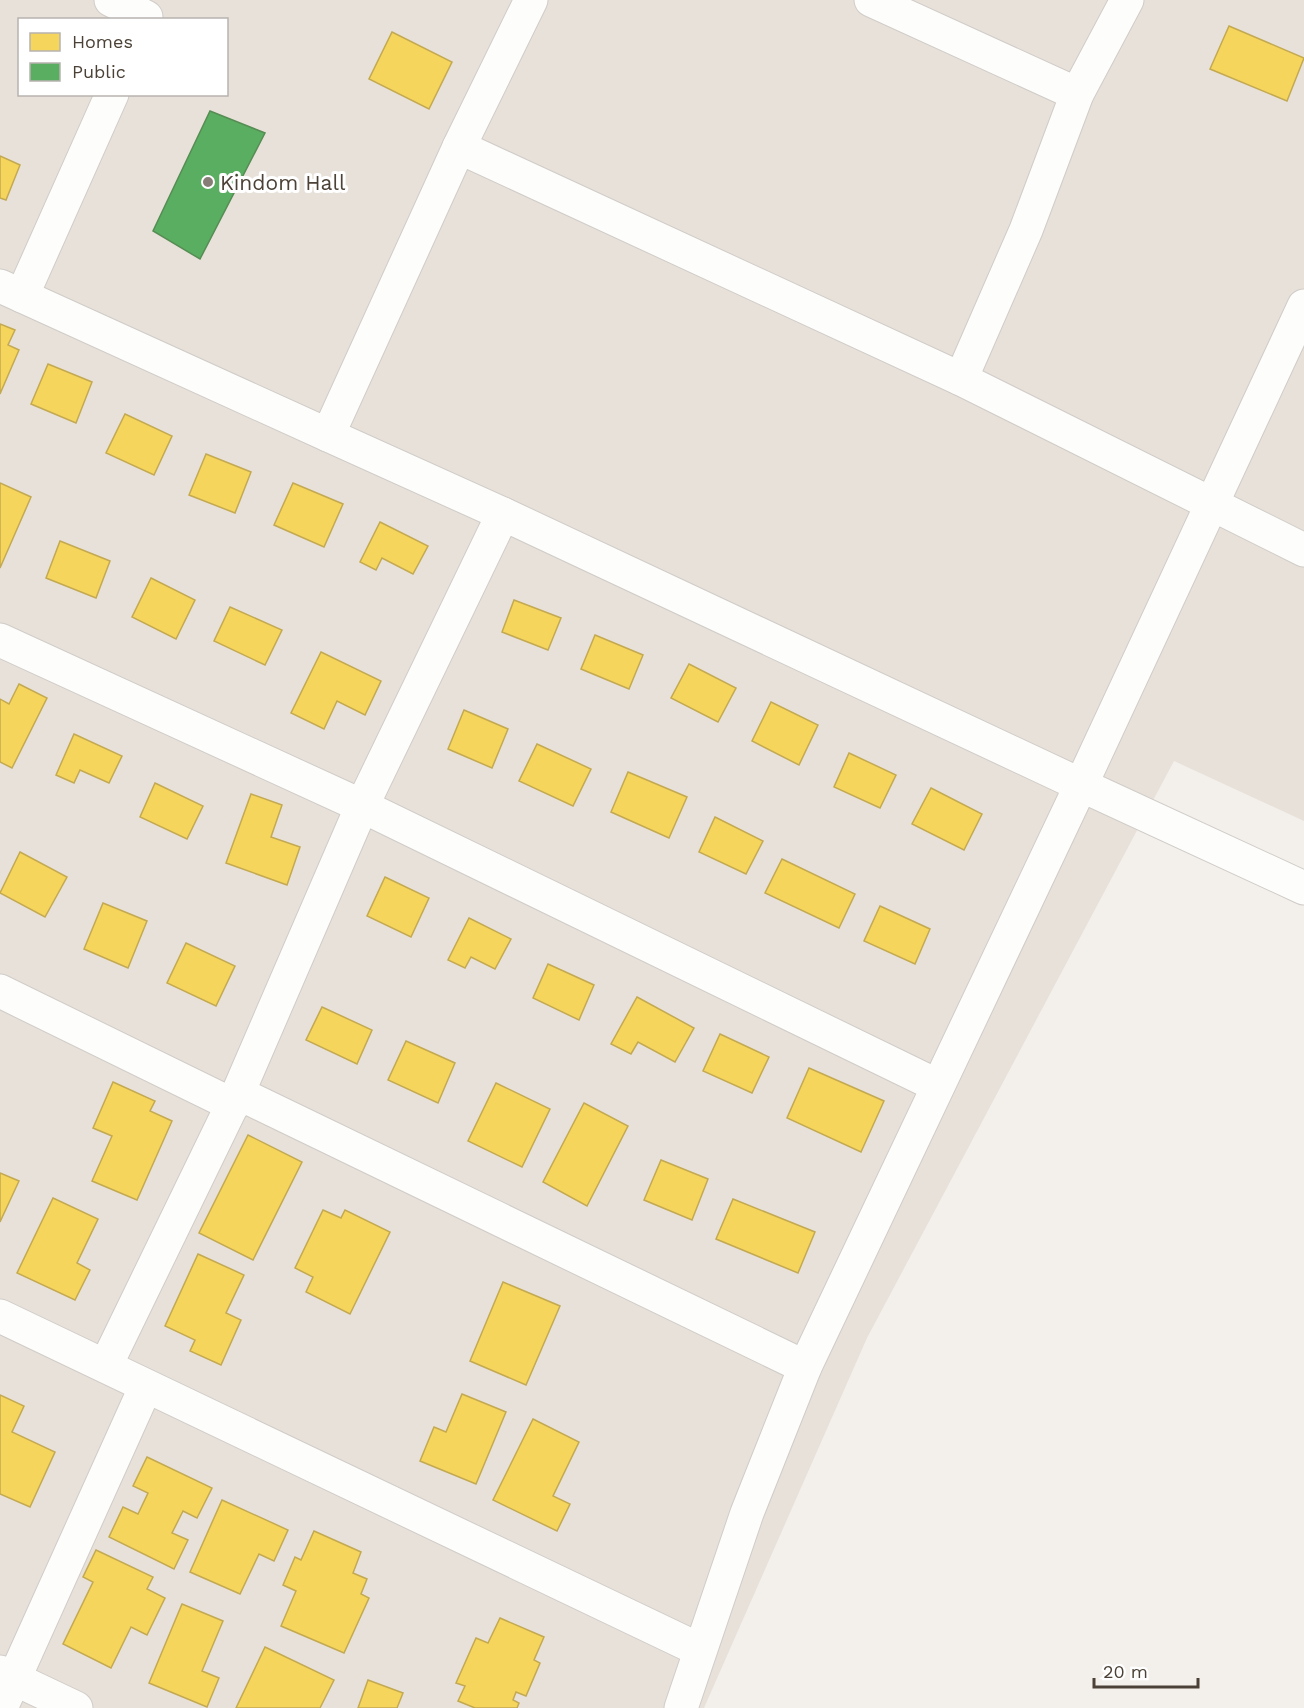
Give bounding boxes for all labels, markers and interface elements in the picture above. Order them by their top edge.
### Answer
legend [18,18,228,96]
text: Homes [72,31,133,52]
text: Public [72,61,126,82]
place label: Kindom Hall [220,170,346,195]
marker: Kindom Hall [201,175,215,189]
scale bar [1094,1651,1198,1689]
text: 20 m [1103,1661,1148,1682]

